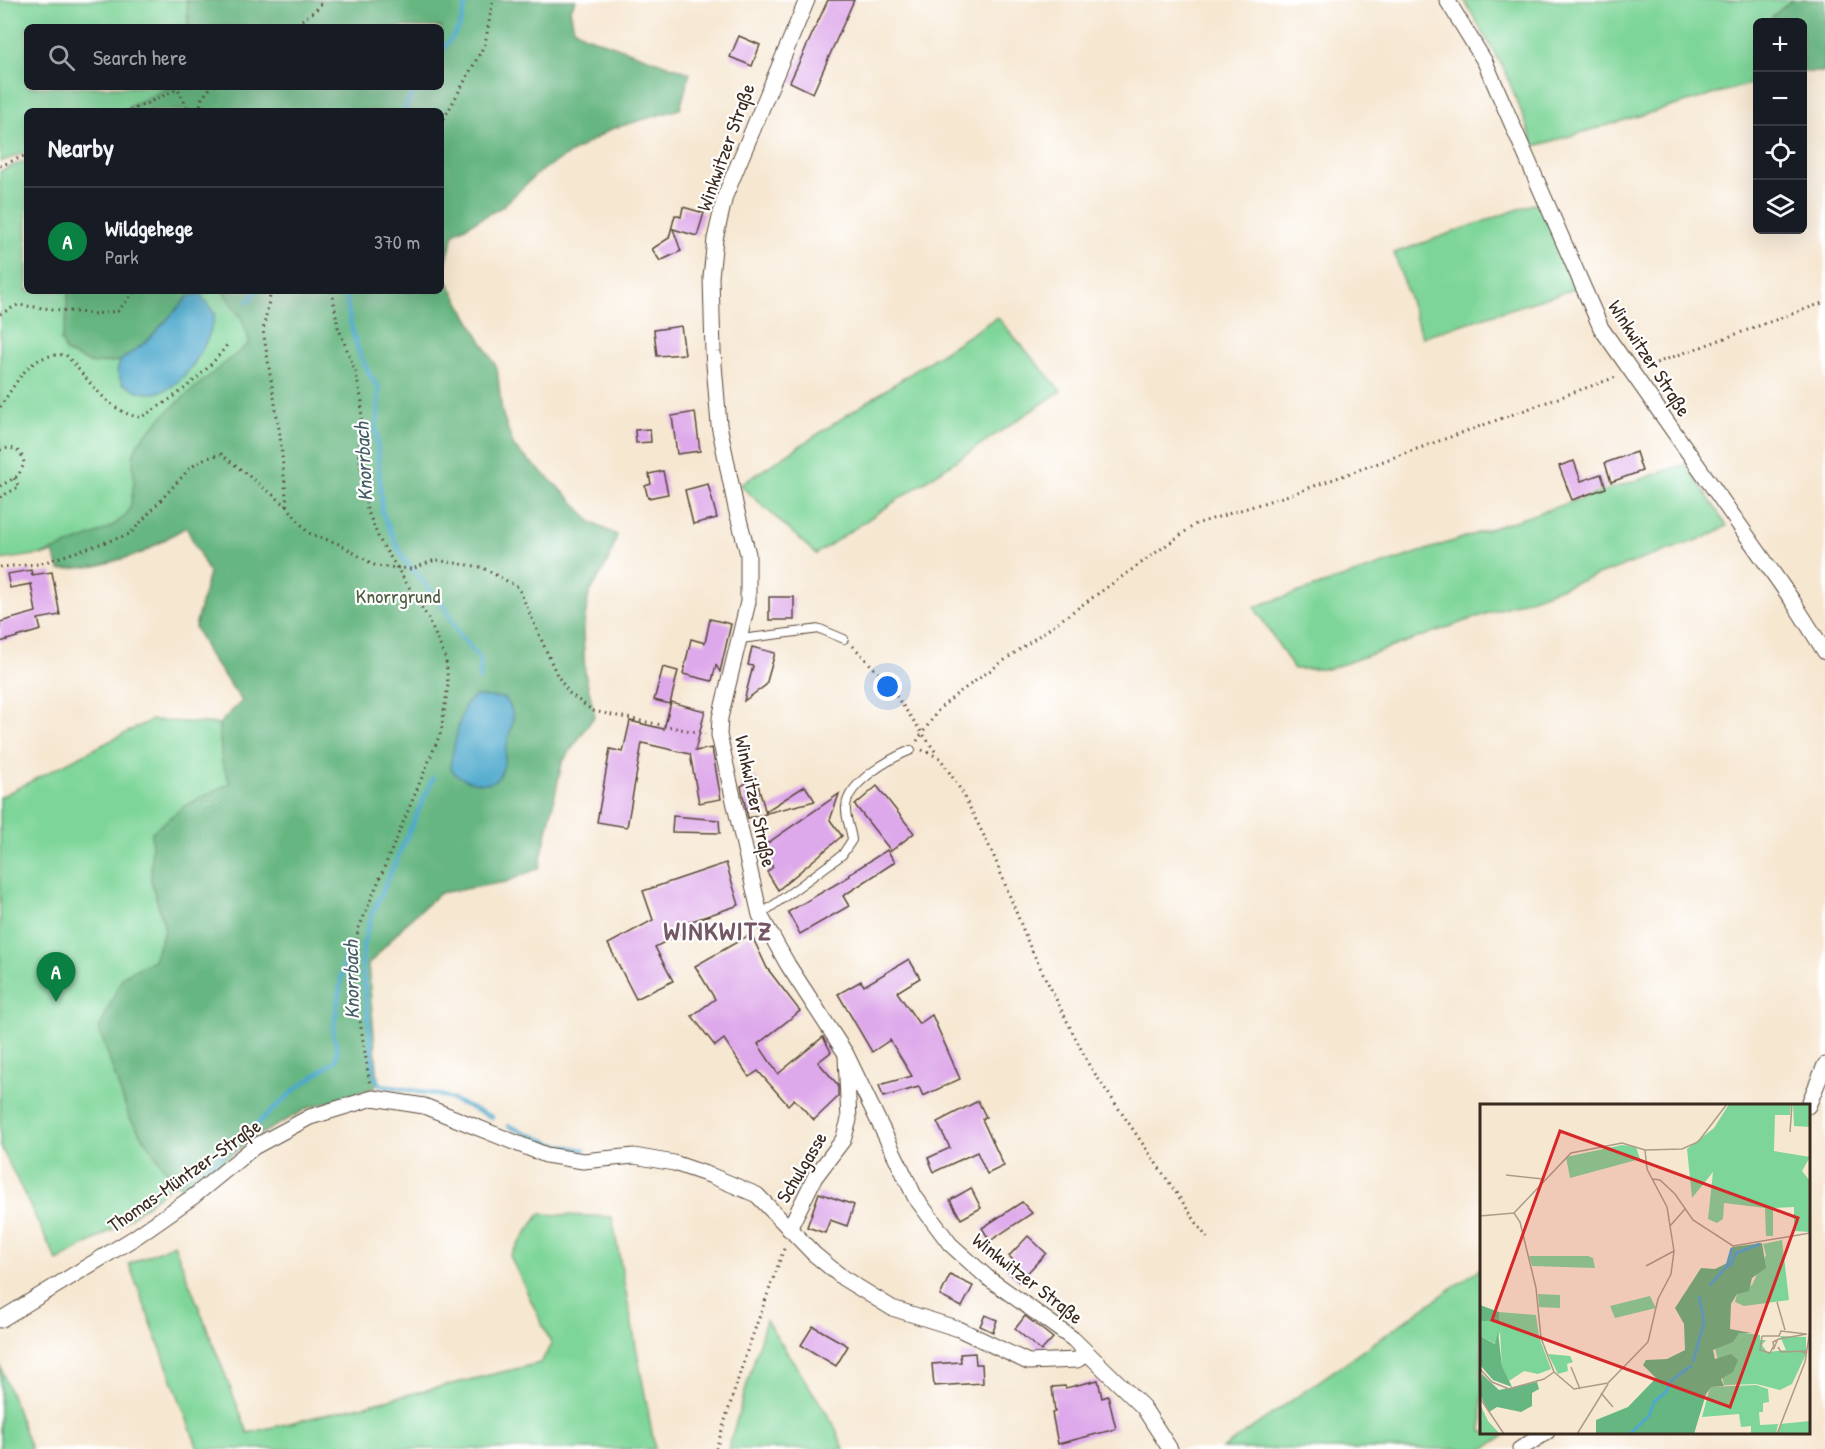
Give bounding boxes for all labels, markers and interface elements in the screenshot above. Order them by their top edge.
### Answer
map controls [1753,18,1807,234]
button: + [1753,18,1807,72]
search box [24,24,444,90]
icon: search [45,41,78,74]
text: Search here [93,42,187,72]
button: − [1753,72,1807,126]
street label: Winkwitzer Straße [689,80,761,214]
button: locate [1753,126,1807,180]
text: Nearby [48,130,114,165]
button: layers [1753,180,1807,234]
text: Wildgehege [105,213,193,243]
text: A [63,228,72,255]
text: 370 m [374,228,420,255]
text: Park [105,243,138,270]
street label: Winkwitzer Straße [1602,295,1698,421]
water label: Knorrbach [346,421,380,502]
park label: Knorrgrund [356,582,440,609]
your location [873,672,902,701]
street label: Winkwitzer Straße [729,733,783,869]
district label: WINKWITZ [663,913,773,948]
water label: Knorrbach [336,939,366,1020]
pin: A [36,952,76,1002]
inset map [1480,1104,1810,1434]
street label: Thomas-Müntzer-Straße [102,1112,266,1238]
street label: Schulgasse [769,1126,833,1208]
street label: Winkwitzer Straße [967,1226,1089,1330]

